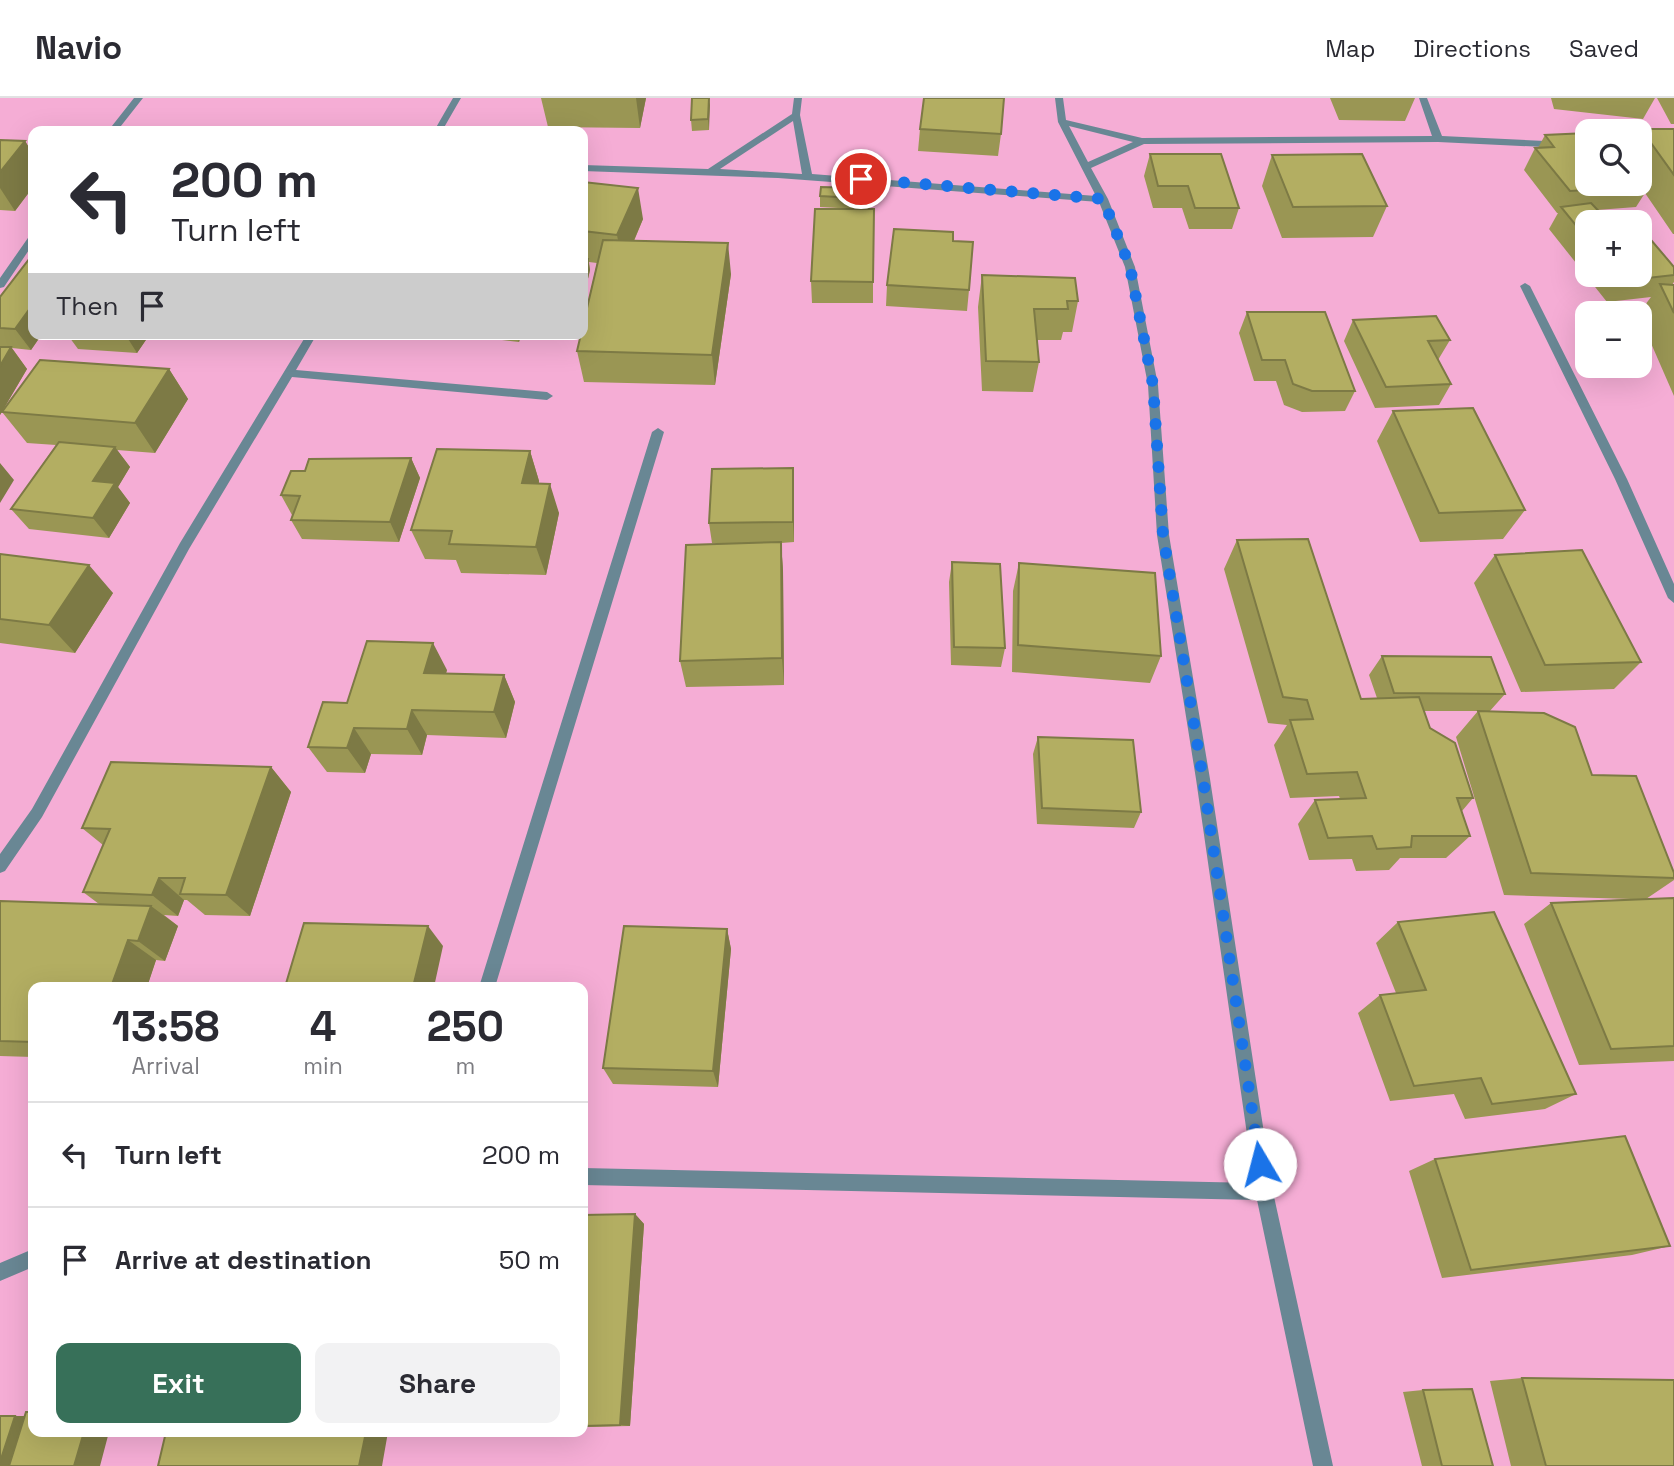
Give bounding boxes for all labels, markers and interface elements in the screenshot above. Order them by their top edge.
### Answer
text: Navio [35,27,122,69]
text: Map [1325,33,1375,64]
text: Directions [1413,33,1531,64]
text: Saved [1569,33,1639,64]
map controls [1575,119,1652,378]
button: search [1575,119,1652,196]
text: 200 m [171,149,318,211]
pin [831,149,891,209]
icon: left [56,154,147,245]
icon: arrive [842,160,880,198]
text: Turn left [171,210,301,250]
button: + [1575,210,1652,287]
icon: arrive [133,287,171,325]
text: Then [56,289,119,323]
button: − [1575,301,1652,378]
text: 13:58 [112,1000,219,1053]
text: 4 [310,1000,336,1053]
text: 250 [427,1000,504,1053]
text: Arrival [131,1051,200,1081]
text: min [303,1051,343,1081]
text: m [455,1051,475,1081]
position arrow [1223,1127,1297,1201]
icon: left [56,1136,94,1174]
text: Turn left [115,1138,222,1172]
text: 200 m [482,1138,560,1172]
icon: arrive [56,1241,94,1279]
text: Arrive at destination [115,1243,372,1277]
text: 50 m [499,1243,560,1277]
button: Exit [56,1343,301,1423]
button: Share [315,1343,560,1423]

